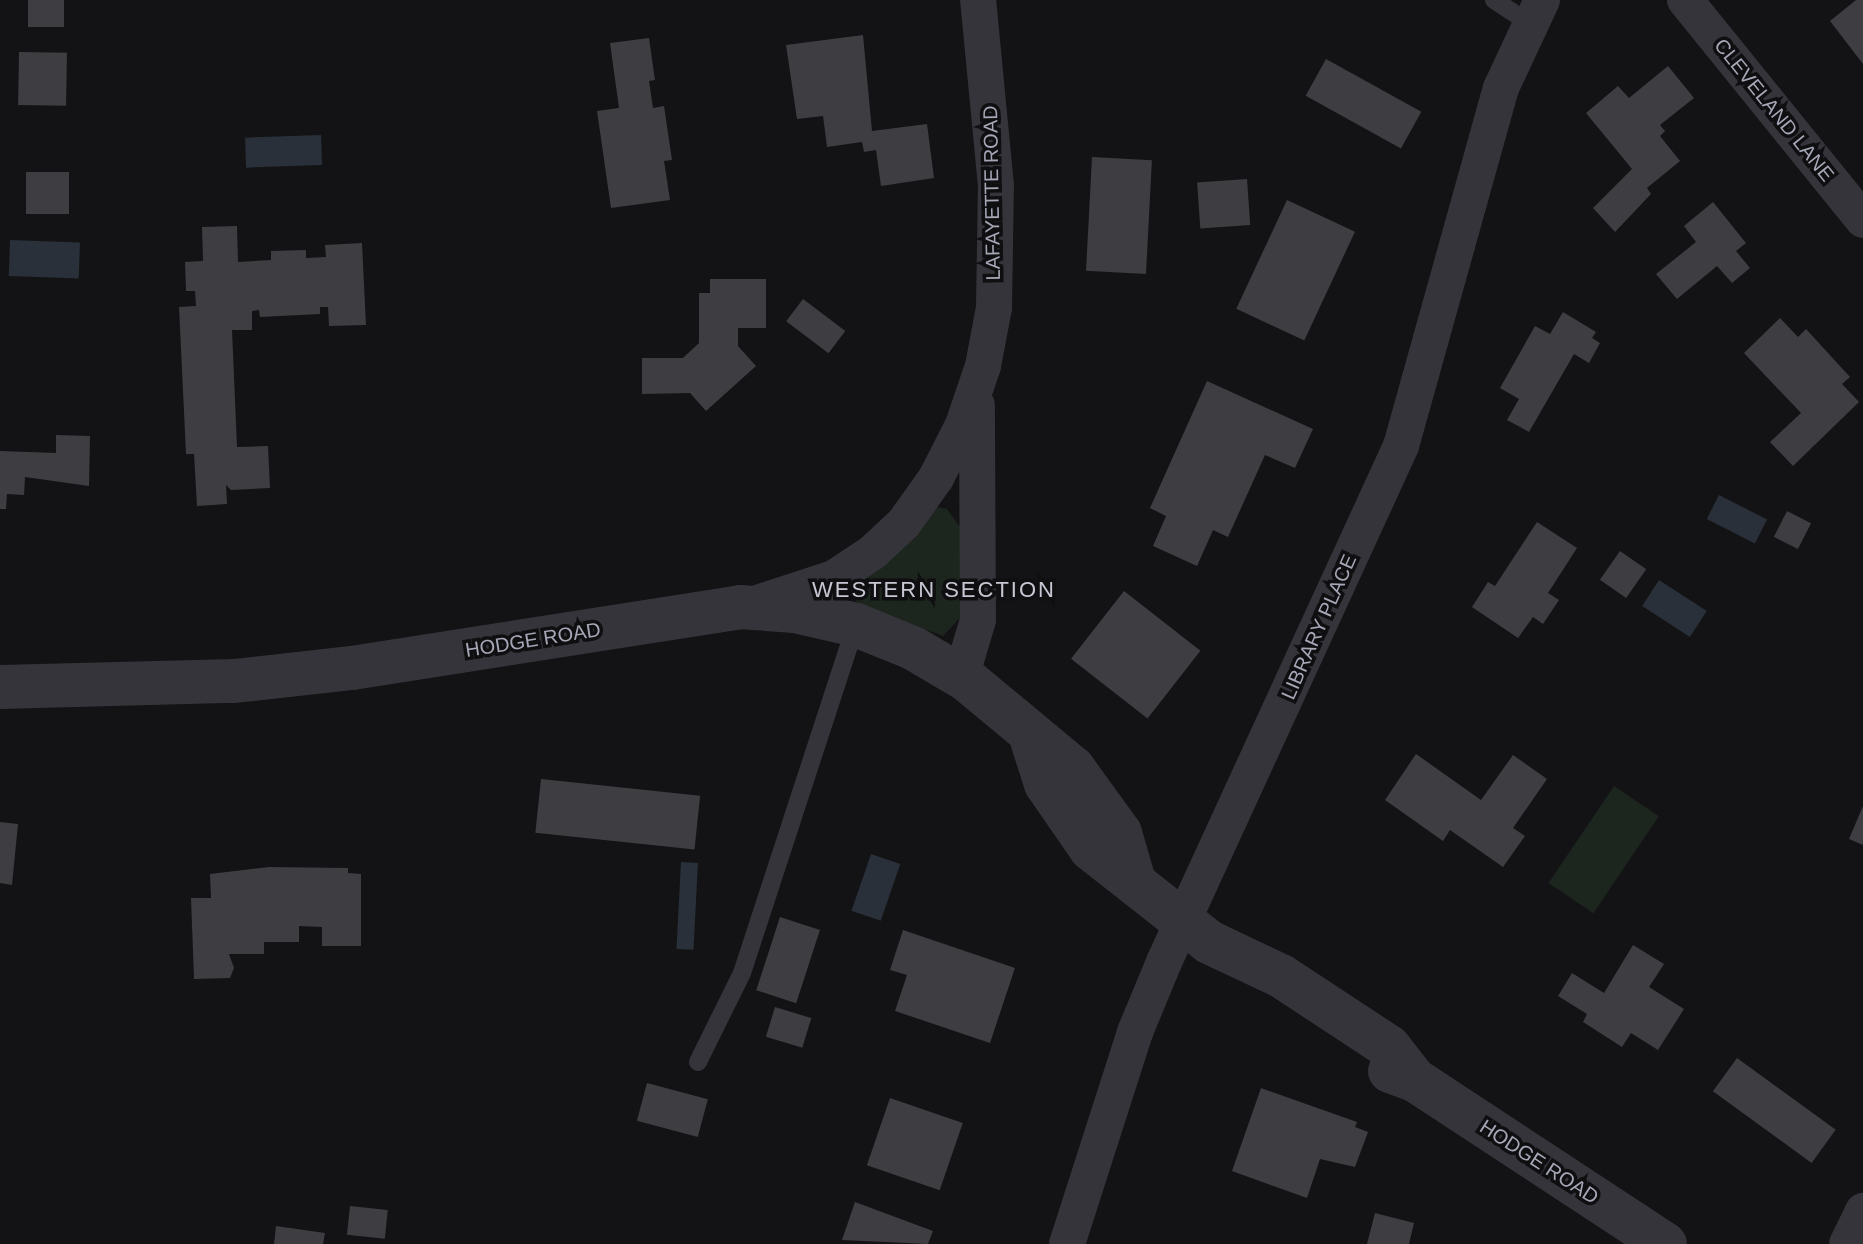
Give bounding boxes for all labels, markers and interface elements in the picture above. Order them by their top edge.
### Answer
street label: CLEVELAND LANE [1709,34,1839,186]
street label: LAFAYETTE ROAD [978,105,1006,281]
street label: LIBRARY PLACE [1276,551,1362,703]
district label: WESTERN SECTION [812,577,1056,603]
street label: HODGE ROAD [464,617,602,663]
street label: HODGE ROAD [1475,1115,1603,1209]

